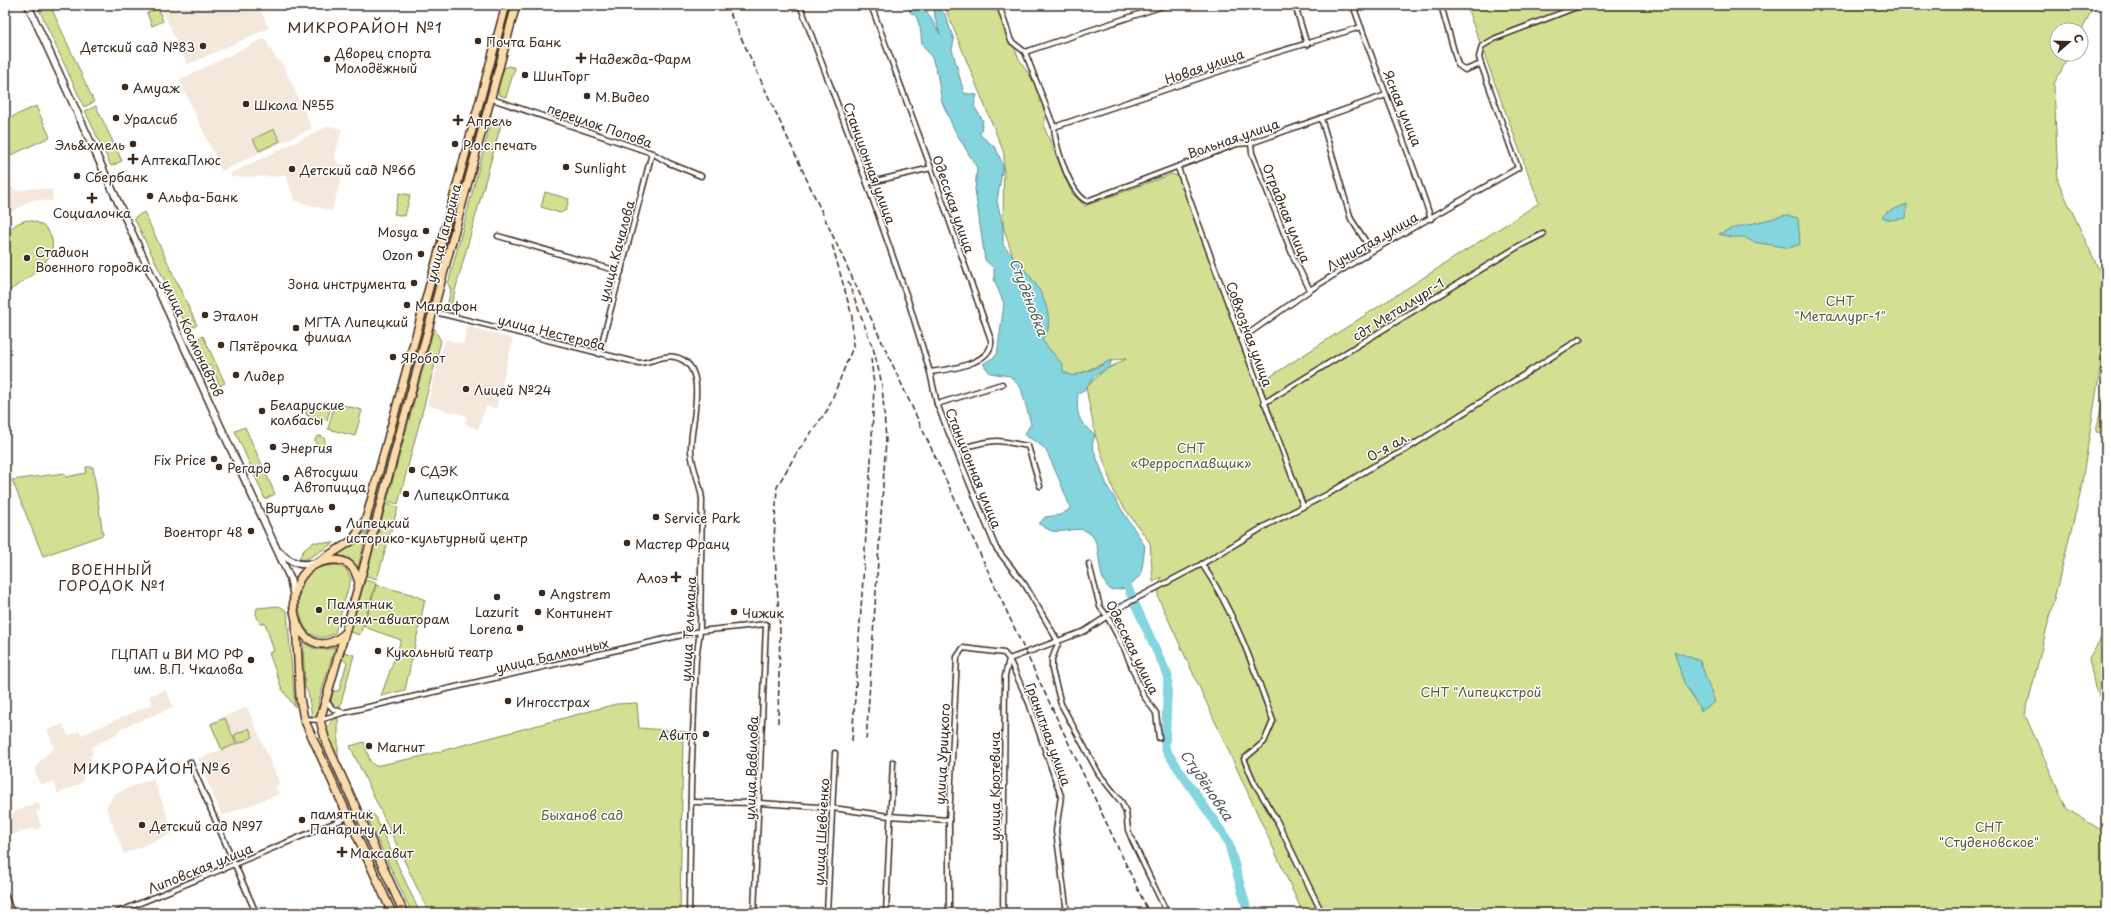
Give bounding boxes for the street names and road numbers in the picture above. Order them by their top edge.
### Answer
street label: Новая улица [1162,43,1247,88]
street label: Ясная улица [1379,67,1427,150]
street label: переулок Попова [545,98,656,152]
street label: Станционная улица [839,99,901,227]
street label: Вольная улица [1185,113,1282,163]
street label: Одесская улица [928,152,980,256]
street label: Отрадная улица [1258,160,1316,266]
street label: улица Гагарина [421,181,466,284]
street label: улица Качалова [593,197,639,304]
street label: Лучистая улица [1323,207,1422,275]
street label: сдт Металлург-1 [1348,273,1448,345]
street label: улица Космонавтов [158,276,228,400]
street label: Совхозная улица [1222,279,1278,390]
street label: улица Нестерова [496,309,609,355]
street label: Станционная улица [941,405,1007,532]
street label: 0-я ал. [1363,427,1413,465]
street label: улица Тельмана [676,575,700,682]
street label: Одесская улица [1102,597,1164,698]
street label: улица Балмочных [494,633,611,677]
street label: Гранитная улица [1022,680,1077,789]
street label: улица Урицкого [930,703,954,805]
street label: улица Вавилова [740,715,762,820]
street label: улица Кротевича [985,731,1004,841]
street label: улица Шевченко [809,778,833,886]
street label: Липовская улица [145,838,256,898]

